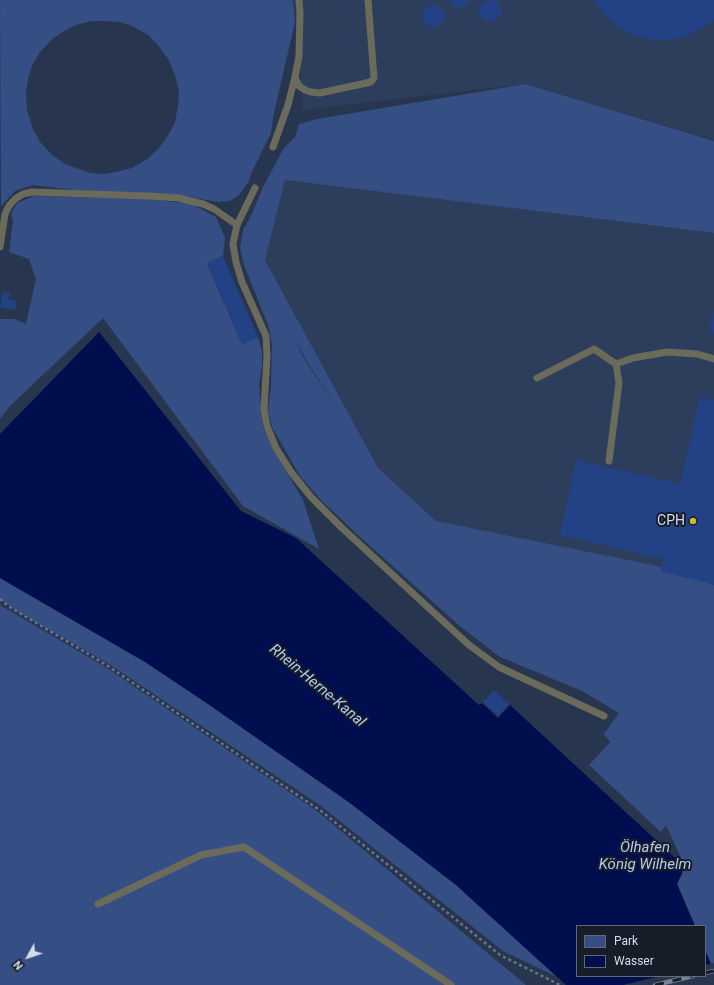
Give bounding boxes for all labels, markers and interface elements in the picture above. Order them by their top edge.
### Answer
place label: CPH [657,513,685,529]
marker: CPH [688,516,698,526]
water label: Rhein-Herne-Kanal [265,641,369,731]
water label: Ölhafen König Wilhelm [599,839,691,874]
legend [576,925,706,977]
text: Park [614,934,638,948]
north arrow [8,937,48,977]
text: Wasser [614,954,654,968]
text: N [11,958,26,972]

